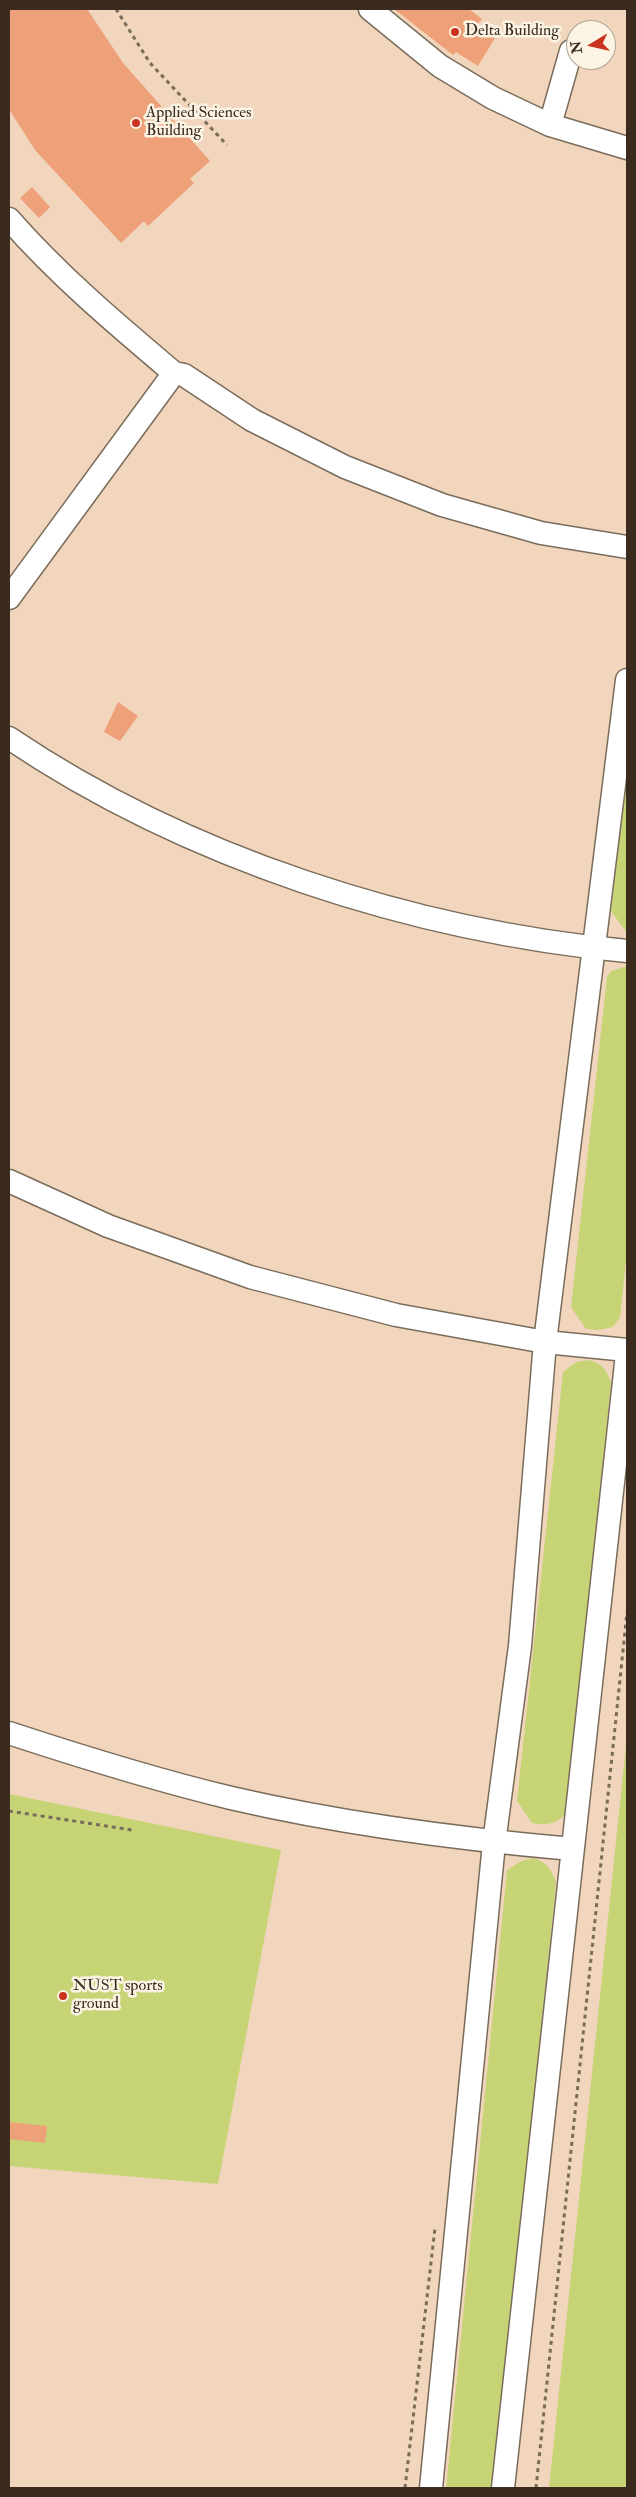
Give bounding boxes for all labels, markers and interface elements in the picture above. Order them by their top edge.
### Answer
north arrow [566,20,616,70]
place label: Delta Building [465,22,559,42]
marker: Delta Building [449,26,461,38]
text: N [567,40,586,55]
place label: Applied Sciences Building [146,104,252,142]
marker: Applied Sciences Building [130,117,142,129]
place label: NUST sports ground [73,1977,163,2015]
marker: NUST sports ground [57,1990,69,2002]

